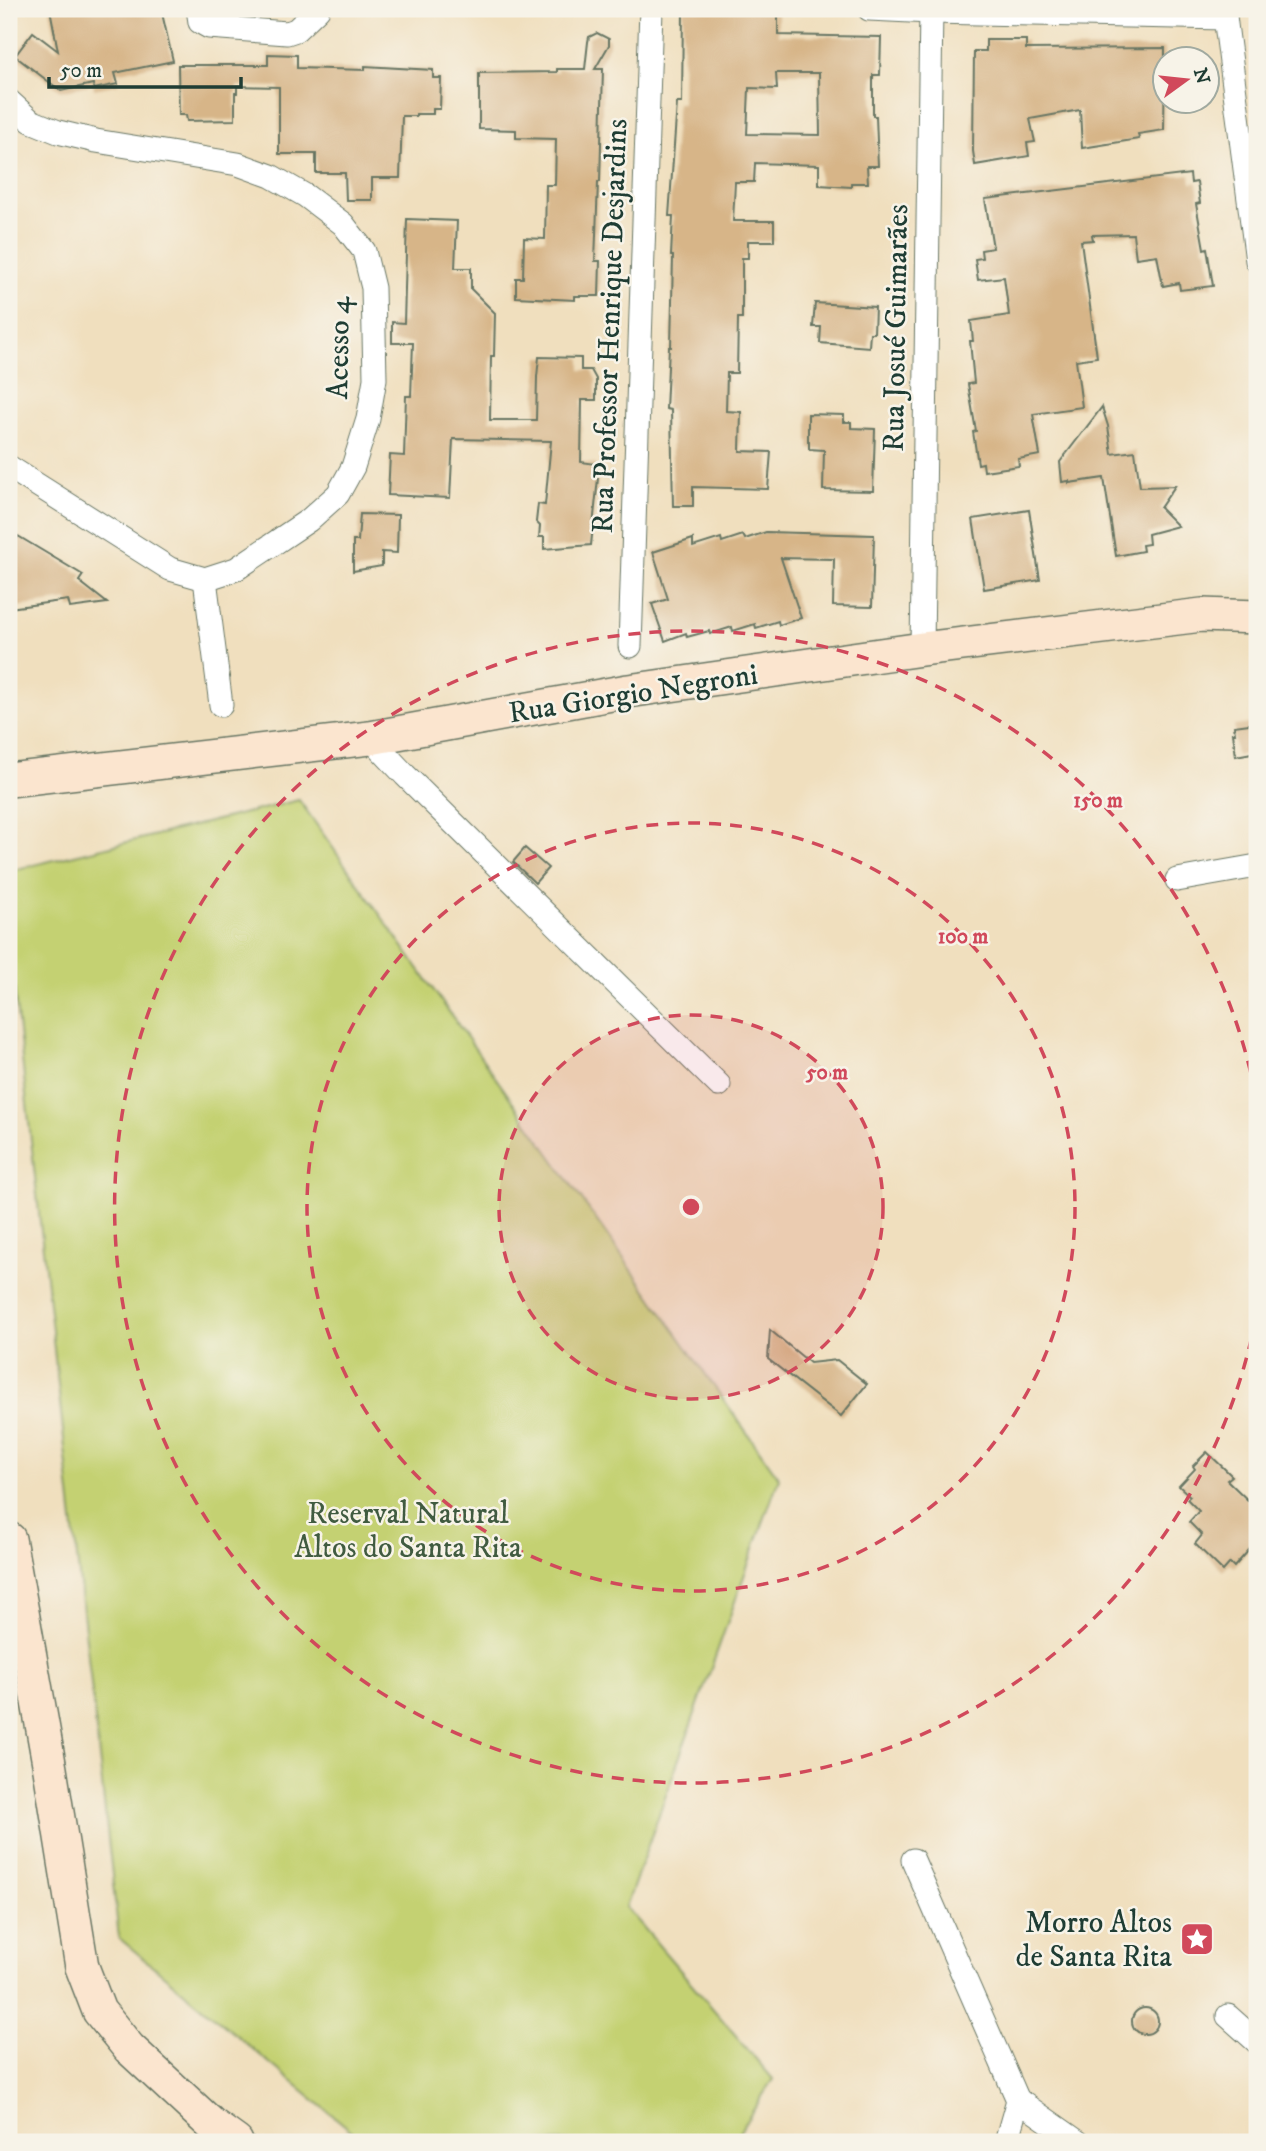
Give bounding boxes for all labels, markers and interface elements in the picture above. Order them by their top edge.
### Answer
scale bar [49,46,242,90]
north arrow [1150,46,1220,116]
text: 50 m [60,58,102,84]
text: N [1188,65,1214,87]
street label: Rua Professor Henrique Desjardins [585,118,636,534]
street label: Rua Josué Guimarães [876,204,917,452]
street label: Acesso 4 [320,296,359,400]
street label: Rua Giorgio Negroni [506,657,760,732]
text: 150 m [1073,788,1123,814]
text: 100 m [938,924,988,950]
text: 50 m [805,1060,848,1086]
centre of rings [679,1195,703,1219]
park label: Reserval Natural Altos do Santa Rita [294,1496,522,1567]
place label: Morro Altos de Santa Rita [1015,1905,1172,1976]
place icon: Morro Altos de Santa Rita [1178,1920,1216,1958]

